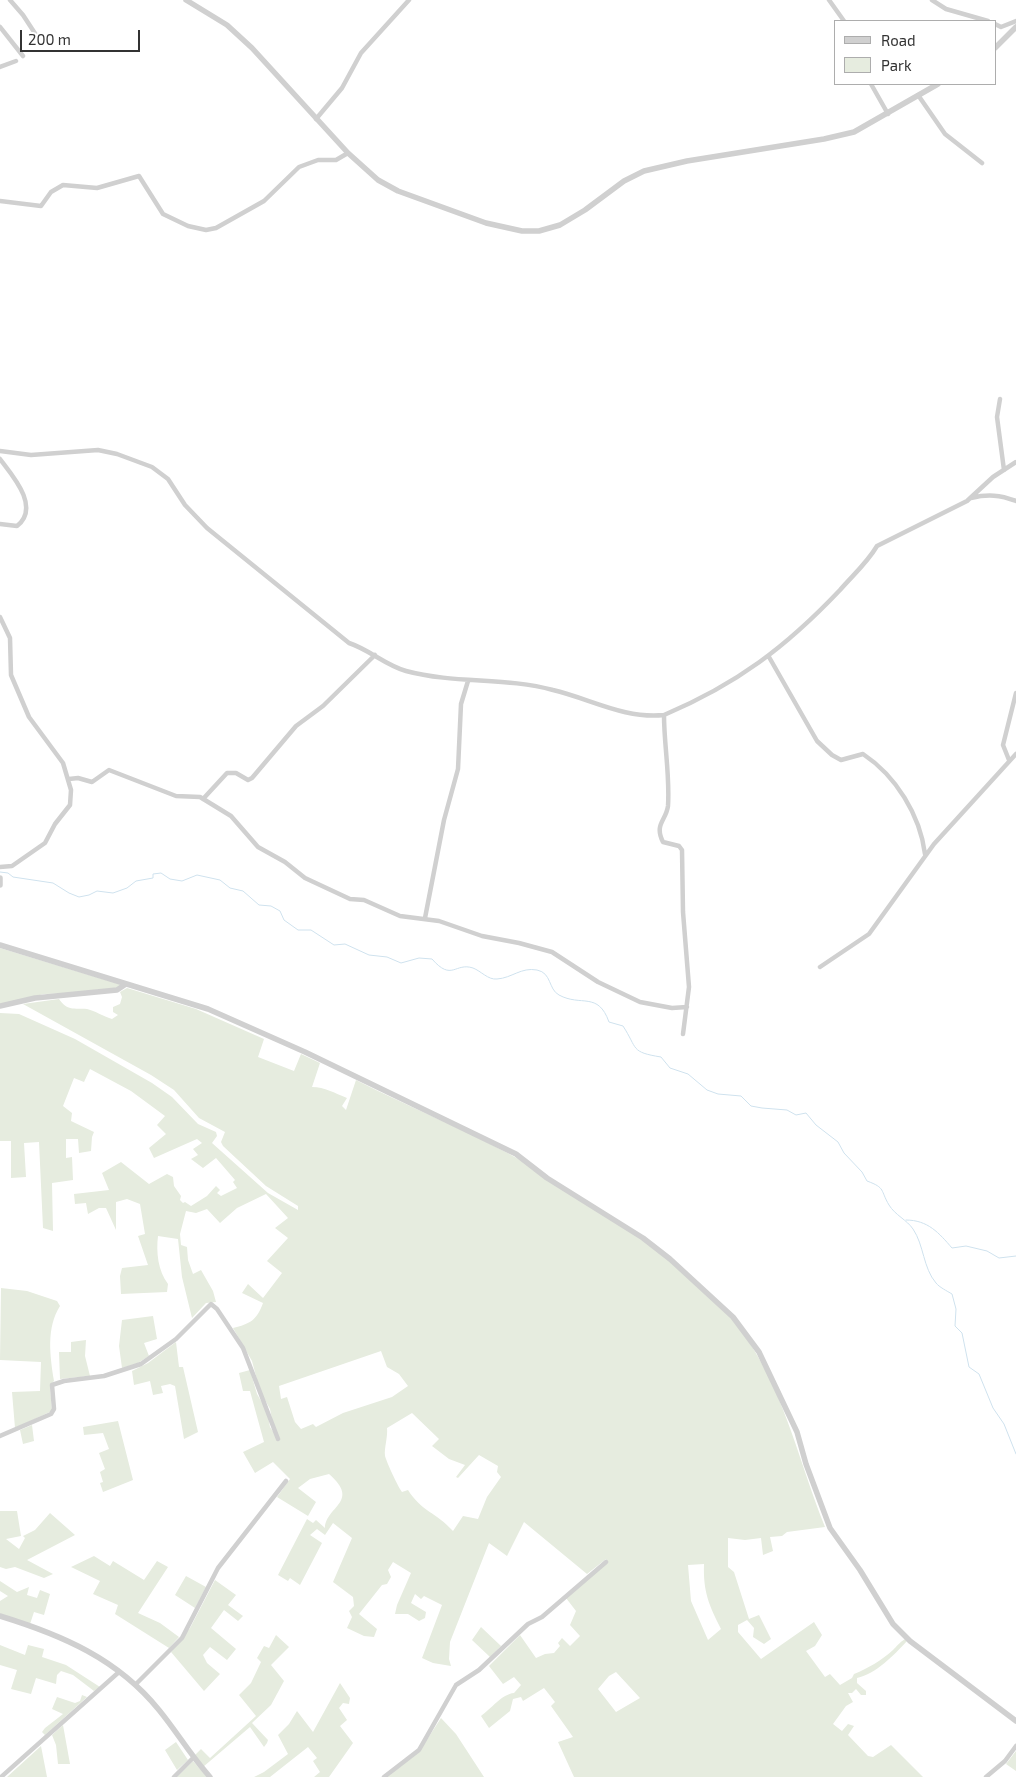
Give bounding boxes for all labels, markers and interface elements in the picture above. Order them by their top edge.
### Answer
scale bar [22,20,142,52]
legend [834,20,996,85]
text: 200 m [28,30,71,48]
text: Road [881,31,916,49]
text: Park [881,56,912,74]

